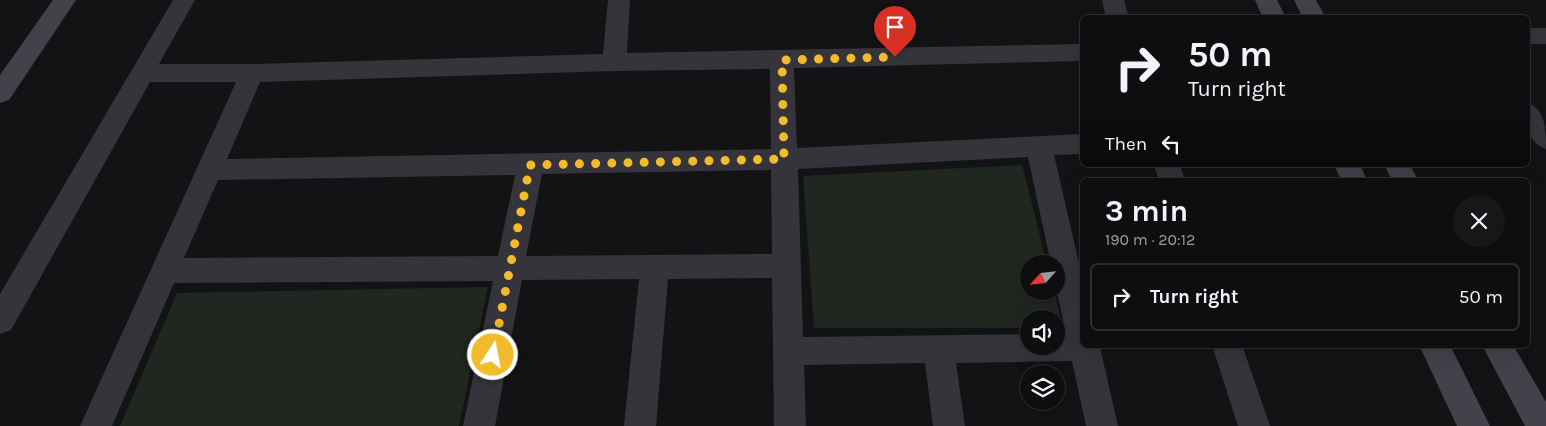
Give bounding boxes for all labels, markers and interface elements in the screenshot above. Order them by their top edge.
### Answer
pin [874,6,916,57]
icon: arrive [881,13,909,41]
text: 50 m [1188,34,1273,75]
icon: right [1105,35,1170,100]
text: Turn right [1188,76,1286,102]
icon: left [1157,130,1185,158]
text: Then [1105,133,1147,155]
text: 3 min [1105,193,1188,229]
button: close [1453,195,1505,247]
text: 190 m · 20:12 [1105,230,1195,249]
north arrow [1020,255,1065,300]
map controls [1020,255,1065,410]
icon: right [1107,283,1135,311]
text: Turn right [1150,286,1239,308]
text: 50 m [1459,286,1503,308]
button: sound [1020,310,1065,355]
position arrow [466,328,518,380]
button: layers [1020,365,1065,410]

